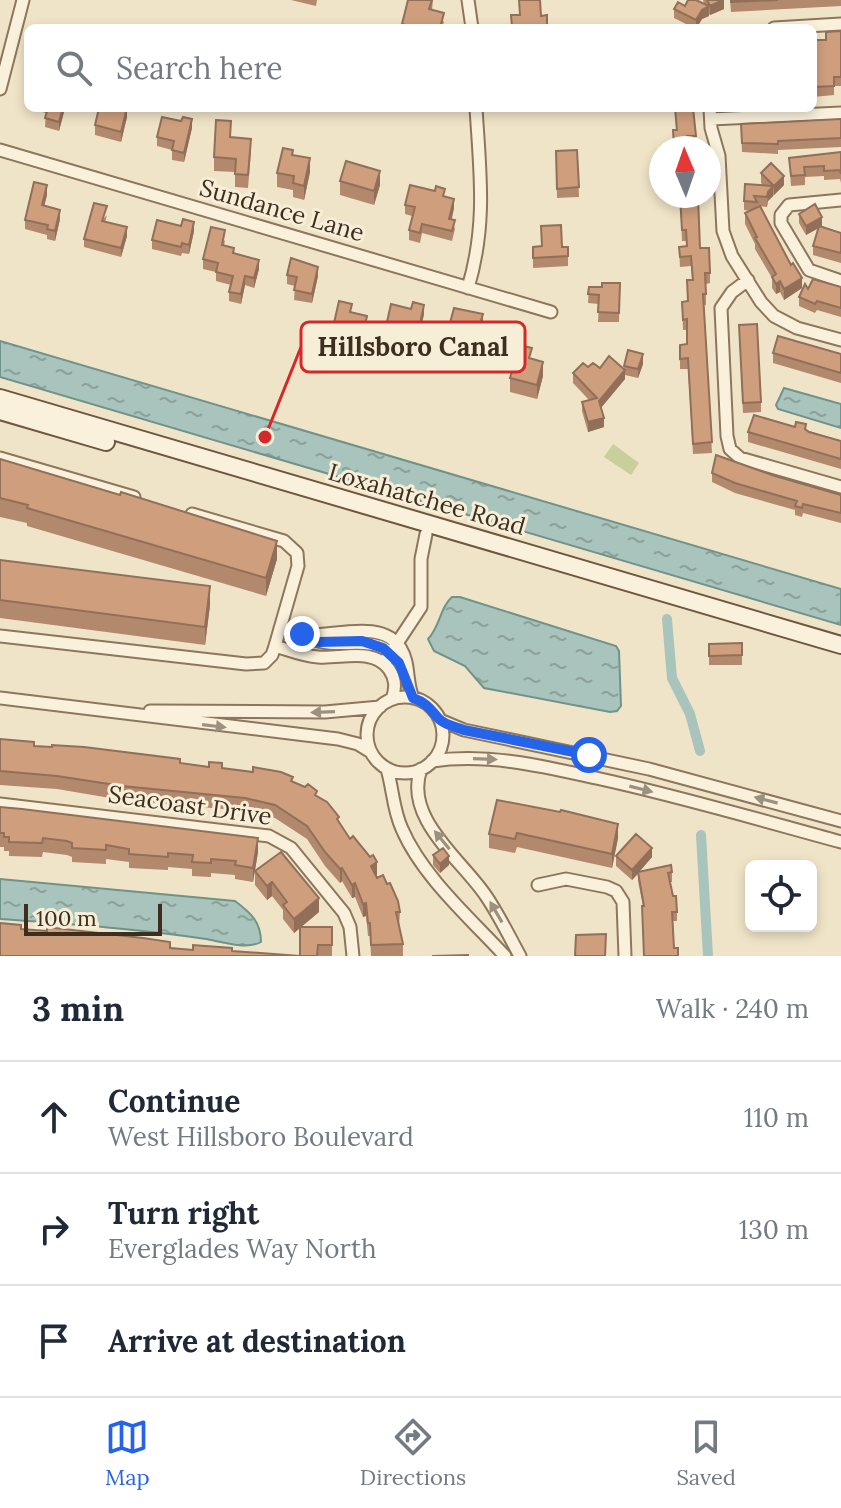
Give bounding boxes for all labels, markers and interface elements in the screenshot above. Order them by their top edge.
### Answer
search box [24,24,817,112]
icon: search [52,46,96,90]
text: Search here [116,49,283,87]
north arrow [649,136,721,208]
street label: Sundance Lane [196,172,368,248]
callout: Hillsboro Canal [301,322,525,372]
text: Hillsboro Canal [317,330,509,363]
street label: Loxahatchee Road [325,456,529,542]
route end [284,616,320,652]
one-way arrow [310,706,335,718]
one-way arrow [202,719,227,732]
route start [571,737,607,773]
one-way arrow [473,753,498,766]
street label: Seacoast Drive [106,778,274,832]
one-way arrow [629,783,654,795]
one-way arrow [753,794,778,806]
one-way arrow [434,830,451,850]
map controls [745,860,817,932]
button: locate [745,860,817,932]
scale bar [24,900,162,936]
one-way arrow [489,901,503,924]
text: 100 m [36,904,97,932]
text: 3 min [32,987,124,1030]
text: Walk · 240 m [656,992,809,1025]
text: Continue [108,1082,240,1120]
icon: ahead [32,1095,76,1139]
text: 110 m [744,1101,809,1134]
text: West Hillsboro Boulevard [108,1120,414,1153]
text: Turn right [108,1194,259,1232]
icon: right [32,1207,76,1251]
text: 130 m [739,1213,809,1246]
text: Everglades Way North [108,1232,377,1265]
icon: arrive [32,1319,76,1363]
text: Arrive at destination [108,1322,406,1360]
tab: Map [105,1415,150,1491]
tab: Directions [360,1415,466,1491]
tab: Saved [676,1415,736,1491]

